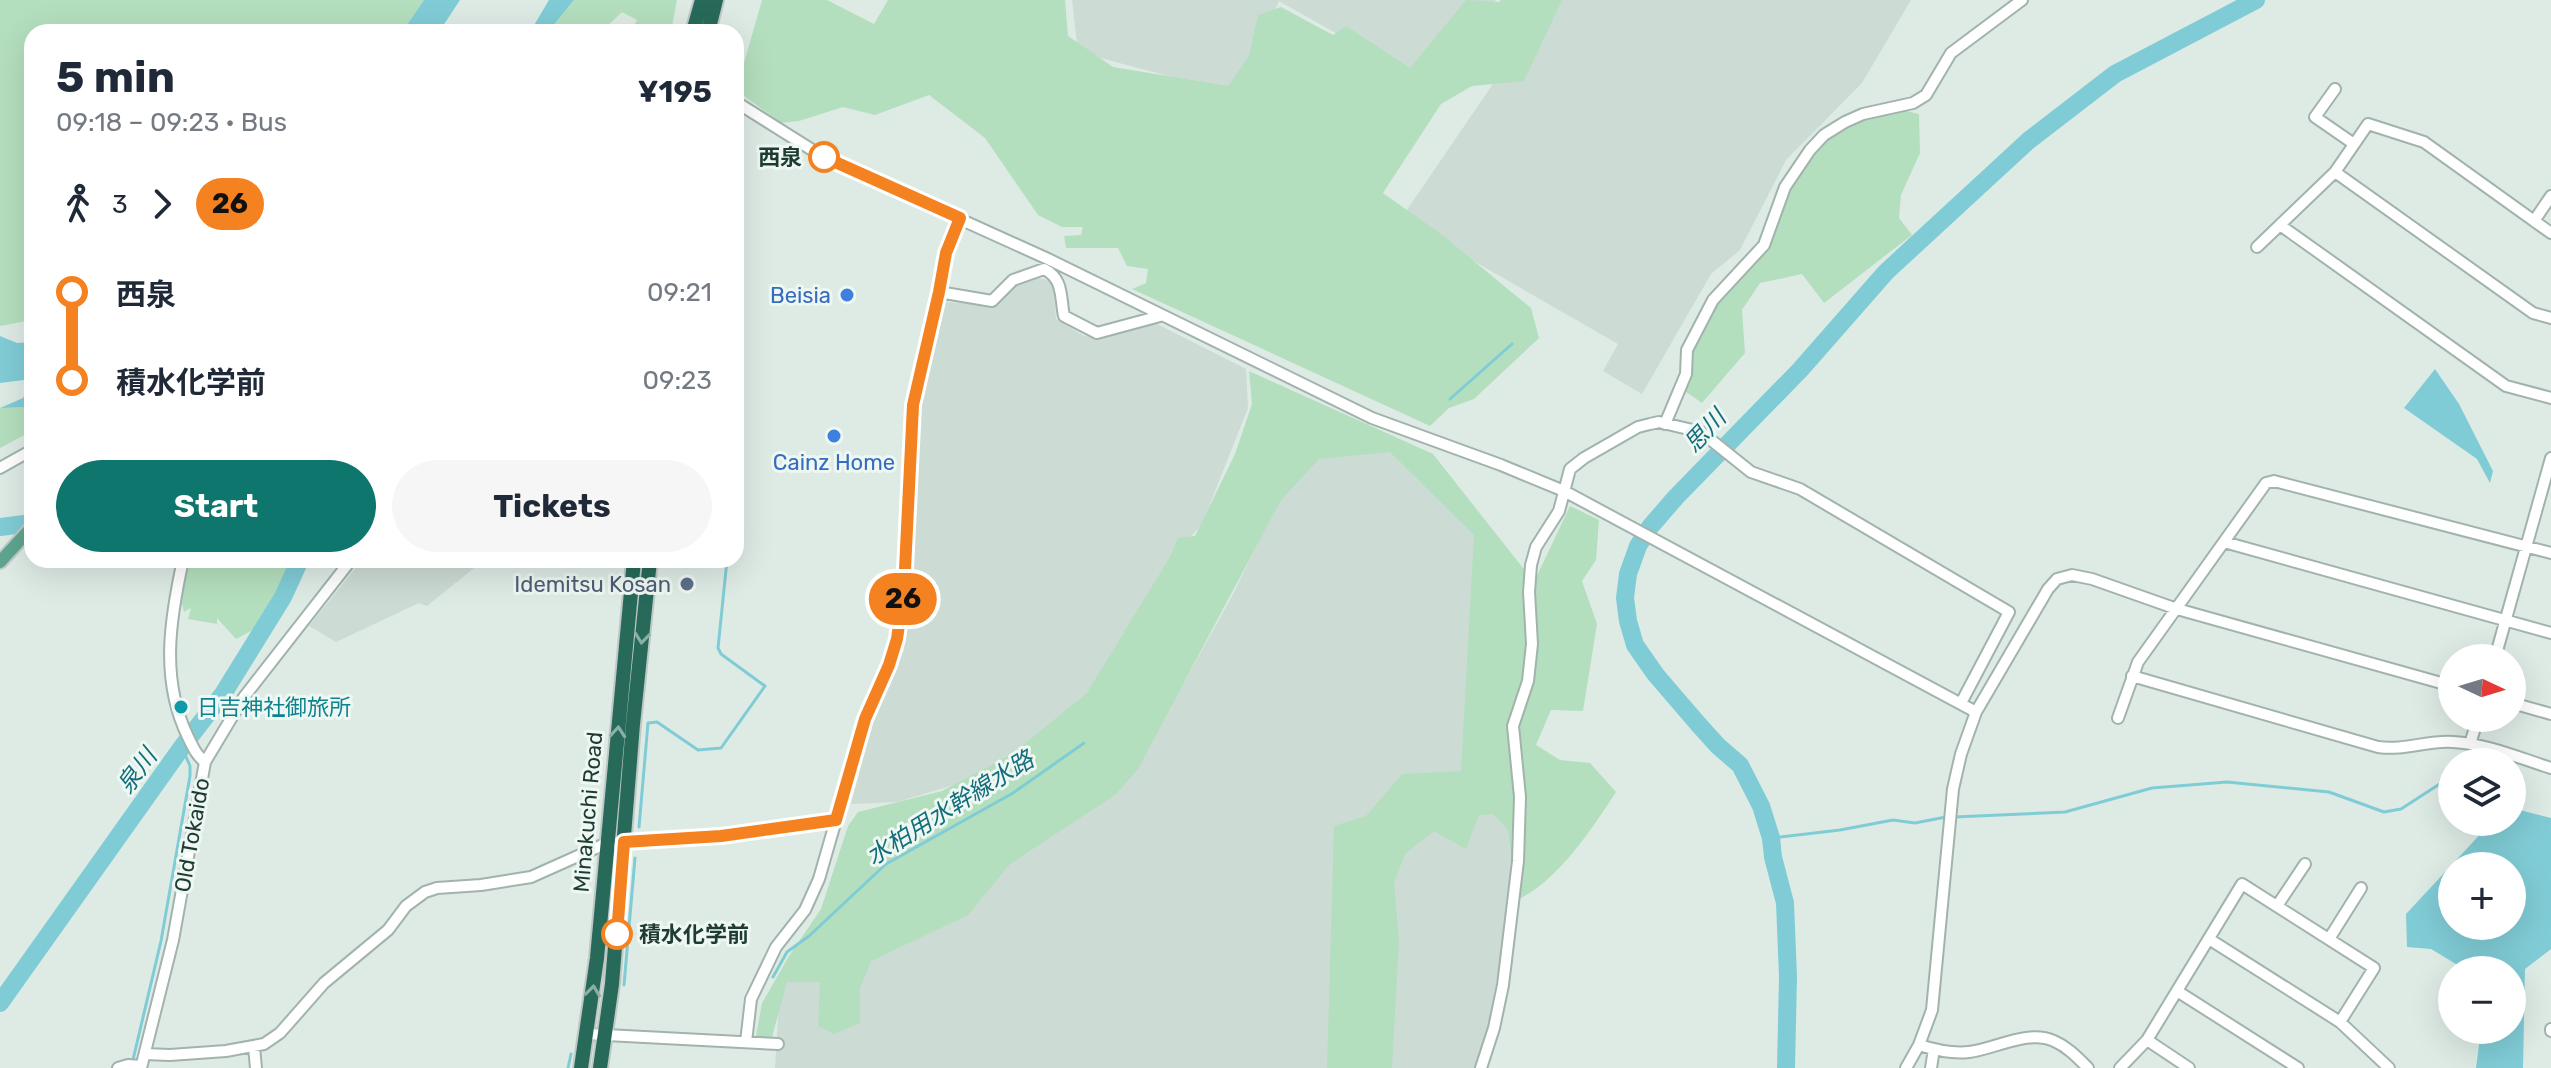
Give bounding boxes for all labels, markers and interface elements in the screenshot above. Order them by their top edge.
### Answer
text: 5 min [56,51,175,103]
text: ¥195 [638,74,712,110]
text: 09:18 – 09:23 · Bus [56,107,287,138]
marker: 西泉 [809,142,839,172]
place label: 西泉 [758,144,802,171]
icon: walk [56,182,100,226]
icon: forward [140,182,184,226]
text: 26 [212,187,248,220]
text: 3 [112,189,128,220]
text: 西泉 [116,277,176,313]
text: 09:21 [647,277,712,308]
place label: Beisia [770,282,831,309]
marker: Beisia [838,286,856,304]
text: 積水化学前 [116,365,266,401]
text: 09:23 [643,365,712,396]
water label: 思川 [1678,402,1734,458]
marker: Cainz Home [825,427,843,445]
place label: Cainz Home [773,449,895,476]
button: Start [56,460,376,552]
button: Tickets [392,460,712,552]
place label: Idemitsu Kosan [514,571,671,598]
line badge: 26 [867,573,939,625]
marker: Idemitsu Kosan [678,575,696,593]
text: 26 [885,582,921,615]
one-way arrow [634,632,651,645]
north arrow [2438,644,2526,732]
map controls [2438,644,2526,1044]
place label: 日吉神社御旅所 [197,694,351,721]
marker: 日吉神社御旅所 [172,698,190,716]
one-way arrow [609,725,626,738]
street label: Minakuchi Road [568,731,608,893]
water label: 泉川 [112,741,164,799]
water label: 水柏用水幹線水路 [861,744,1041,871]
button: layers [2438,748,2526,836]
street label: Old Tokaido [169,776,215,894]
button: + [2438,852,2526,940]
marker: 積水化学前 [602,919,632,949]
place label: 積水化学前 [639,921,749,948]
button: − [2438,956,2526,1044]
one-way arrow [584,984,601,997]

